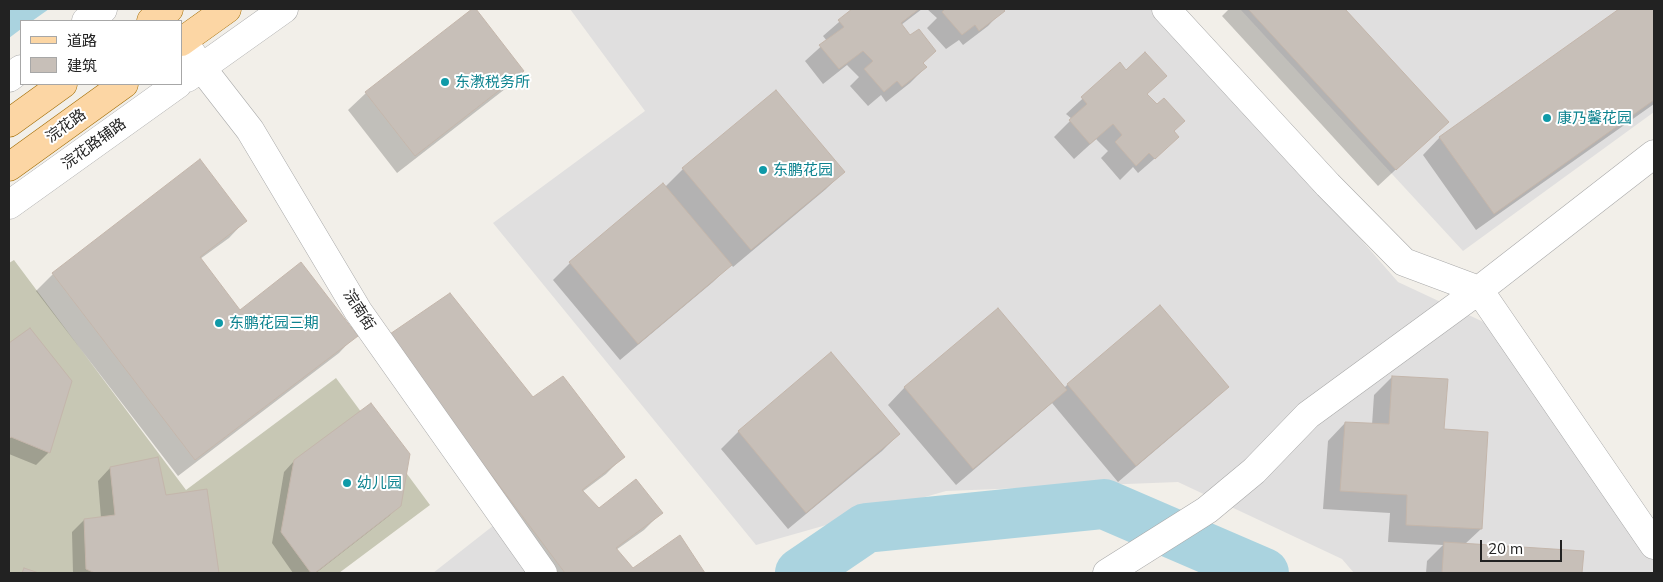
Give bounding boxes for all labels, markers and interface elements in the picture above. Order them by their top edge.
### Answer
legend [20,20,182,85]
text: 道路 [67,31,97,50]
text: 建筑 [67,56,97,75]
place label: 东漖税务所 [455,73,530,91]
marker: 东漖税务所 [439,76,451,88]
street label: 浣花路 [43,105,89,147]
place label: 康乃馨花园 [1557,109,1632,127]
marker: 康乃馨花园 [1541,112,1553,124]
street label: 浣花路辅路 [58,115,130,173]
place label: 东鹏花园 [773,161,833,179]
marker: 东鹏花园 [757,164,769,176]
street label: 浣南街 [339,286,379,334]
place label: 东鹏花园三期 [229,314,319,332]
marker: 东鹏花园三期 [213,317,225,329]
place label: 幼儿园 [357,474,402,492]
marker: 幼儿园 [341,477,353,489]
scale bar [1483,530,1566,562]
text: 20 m [1488,539,1523,558]

